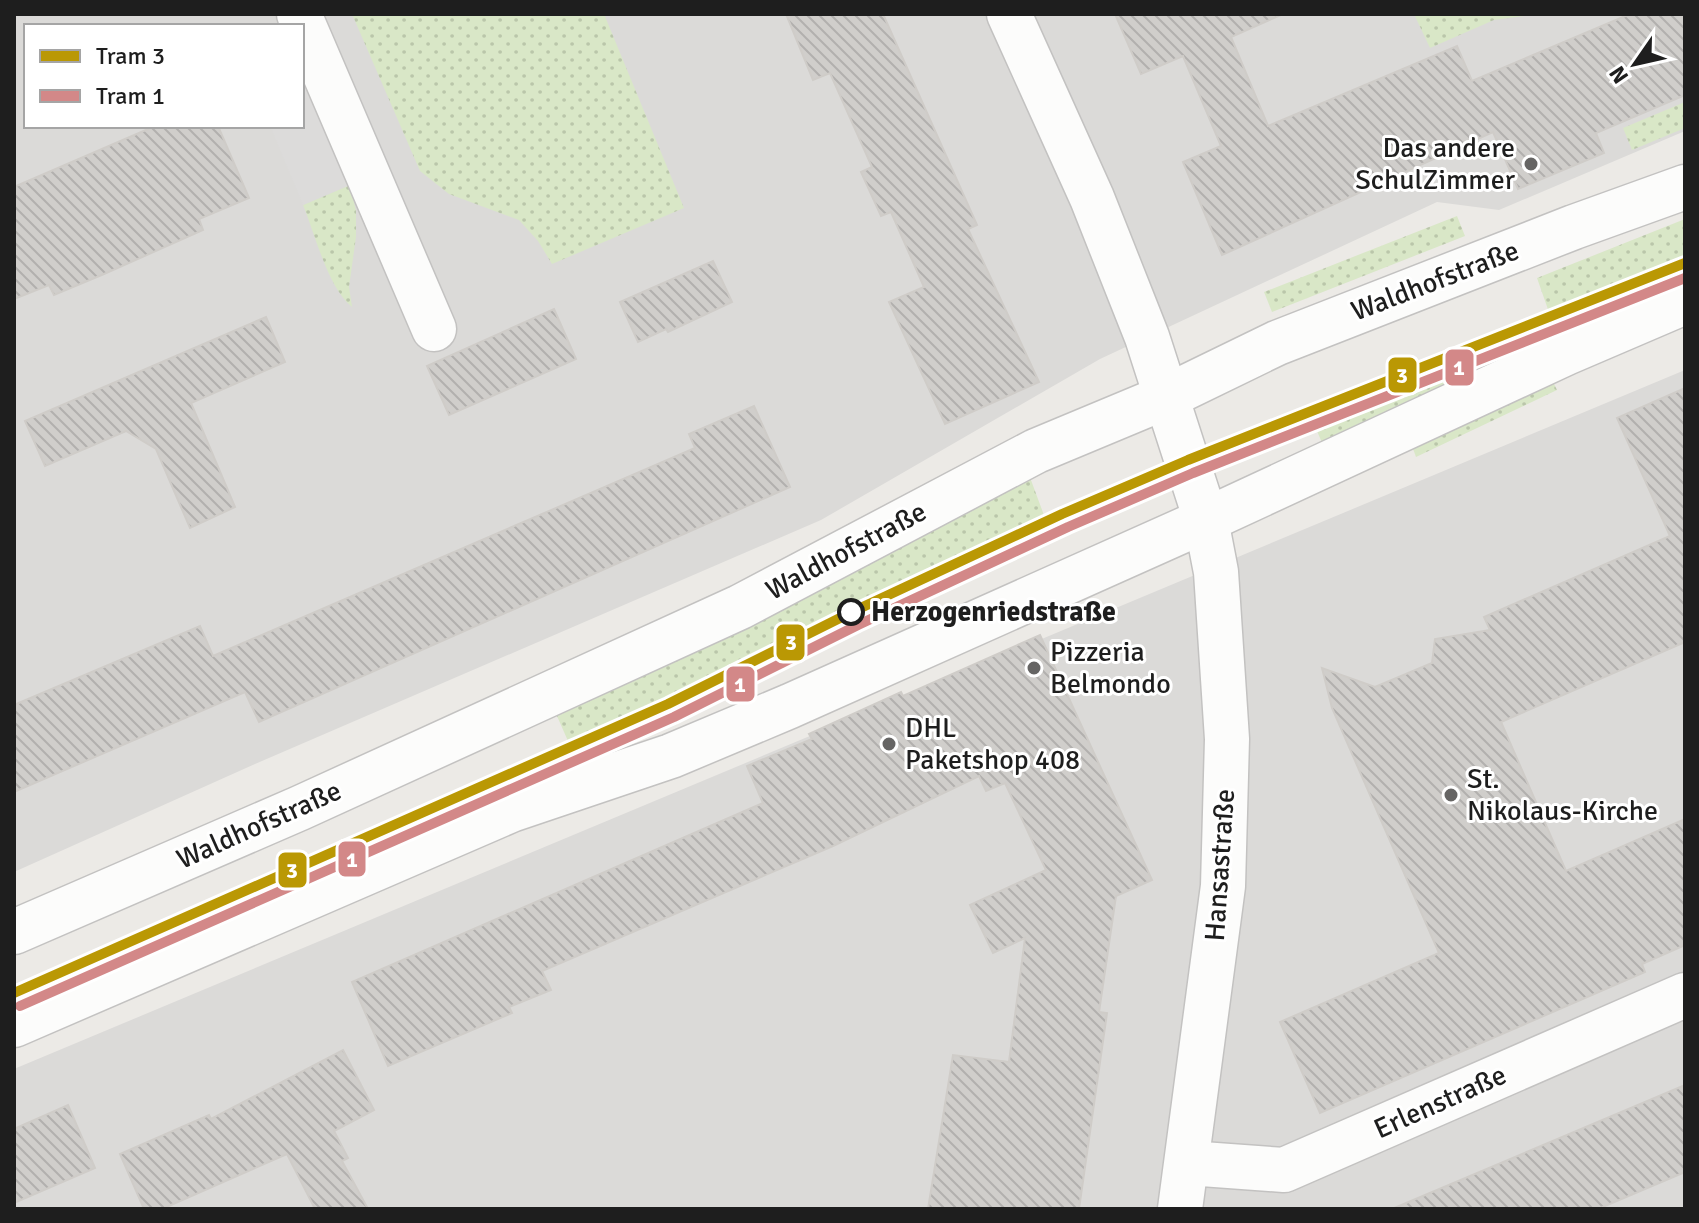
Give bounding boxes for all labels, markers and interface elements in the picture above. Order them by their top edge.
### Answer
legend [24,24,304,128]
north arrow [1595,24,1675,104]
text: Tram 3 [96,41,165,71]
text: N [1603,61,1634,89]
text: Tram 1 [96,81,165,111]
place label: Das andere SchulZimmer [1355,131,1516,197]
marker: Das andere SchulZimmer [1522,155,1540,173]
street label: Waldhofstraße [1346,233,1524,329]
line badge: 1 [1444,348,1475,387]
text: 1 [1453,354,1465,381]
line badge: 3 [1387,356,1418,394]
text: 3 [1396,362,1408,389]
street label: Waldhofstraße [760,494,932,608]
place label: Herzogenriedstraße [871,595,1116,629]
marker: Herzogenriedstraße [838,599,864,625]
line badge: 3 [775,623,806,662]
text: 3 [785,629,797,656]
place label: Pizzeria Belmondo [1050,635,1171,701]
marker: Pizzeria Belmondo [1025,659,1043,677]
line badge: 1 [725,665,756,703]
text: 1 [734,671,746,698]
place label: DHL Paketshop 408 [905,711,1080,777]
marker: DHL Paketshop 408 [880,735,898,753]
place label: St. Nikolaus-Kirche [1467,762,1658,828]
street label: Waldhofstraße [171,774,347,876]
marker: St. Nikolaus-Kirche [1442,786,1460,804]
street label: Hansastraße [1198,788,1242,942]
line badge: 1 [337,840,367,878]
text: 1 [346,846,358,873]
line badge: 3 [277,851,308,889]
text: 3 [286,857,298,884]
street label: Erlenstraße [1369,1058,1511,1146]

